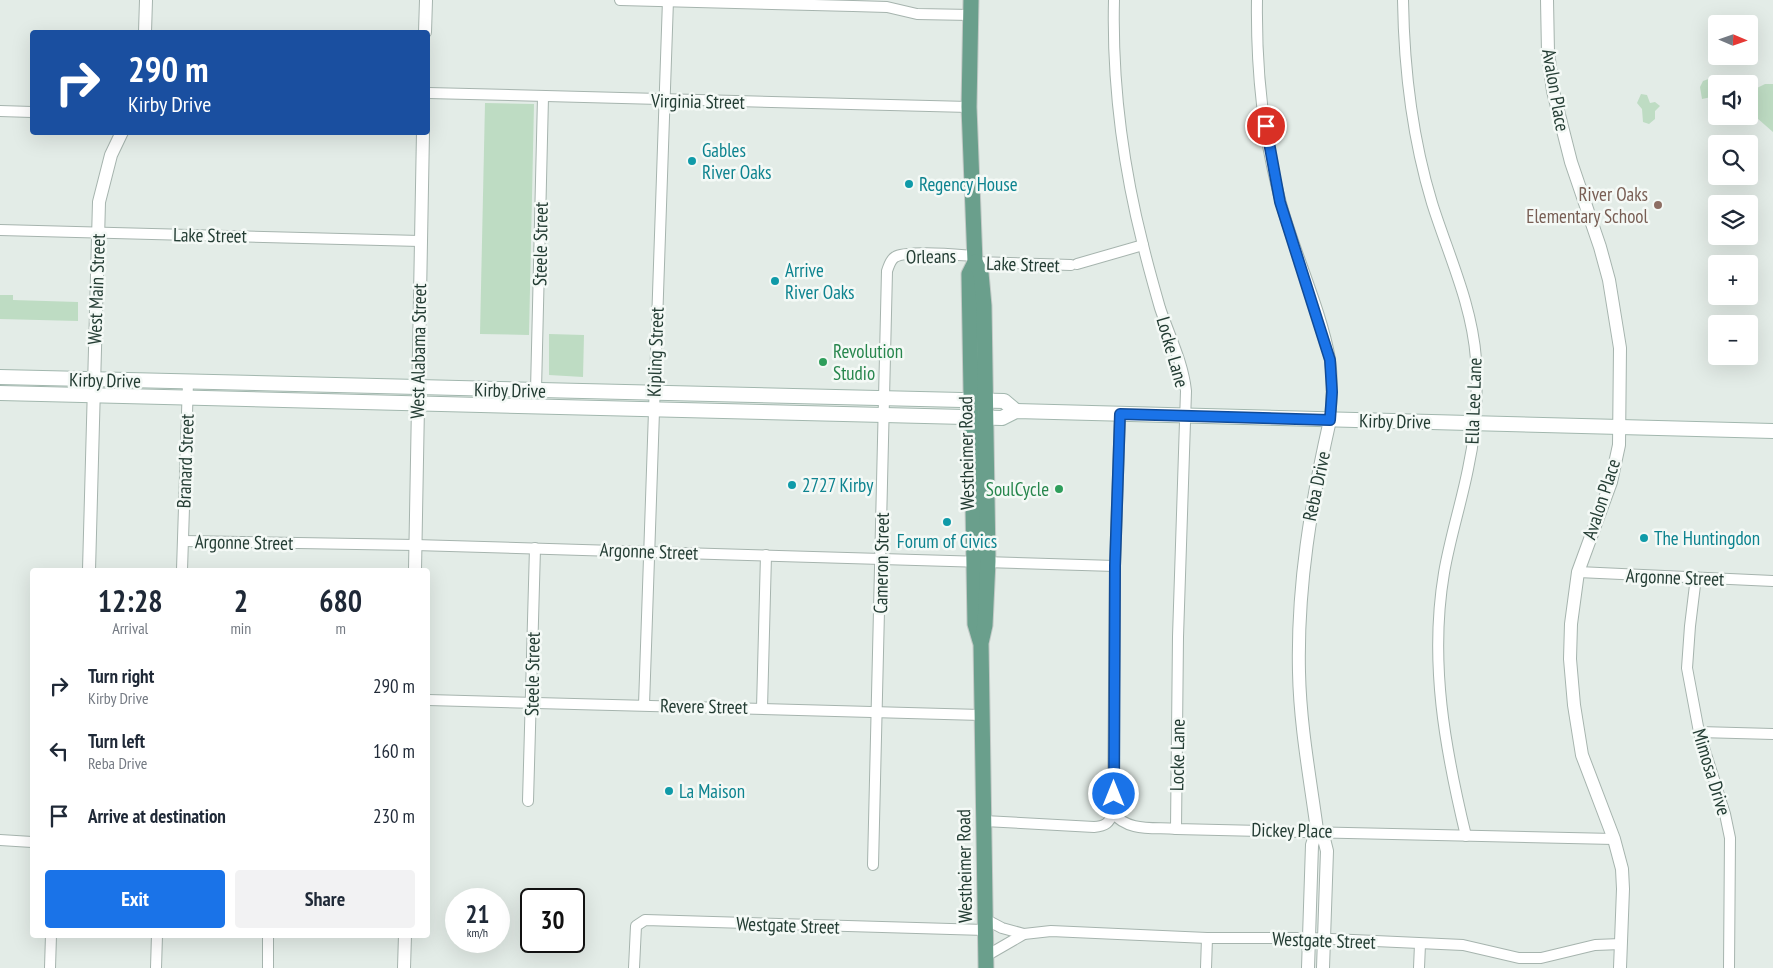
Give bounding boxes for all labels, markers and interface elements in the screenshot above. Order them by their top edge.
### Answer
north arrow [1708,15,1758,65]
map controls [1708,15,1758,365]
text: 290 m [128,46,209,92]
street label: Avalon Place [1537,47,1575,133]
icon: right [45,50,110,115]
button: sound [1708,75,1758,125]
street label: Virginia Street [650,88,746,114]
text: Kirby Drive [128,90,211,118]
pin [1245,105,1287,147]
icon: arrive [1252,112,1280,140]
button: search [1708,135,1758,185]
place label: Gables River Oaks [702,138,772,184]
marker: Gables River Oaks [686,155,698,167]
place label: Regency House [919,172,1018,196]
marker: Regency House [903,178,915,190]
place label: River Oaks Elementary School [1526,182,1649,228]
button: layers [1708,195,1758,245]
marker: River Oaks Elementary School [1652,199,1664,211]
street label: Steele Street [527,201,553,286]
street label: Lake Street [173,222,248,248]
street label: West Main Street [82,232,110,345]
street label: Orleans [906,244,956,268]
street label: Lake Street [986,251,1061,277]
button: + [1708,255,1758,305]
place label: Arrive River Oaks [785,258,855,304]
marker: Arrive River Oaks [769,275,781,287]
street label: West Alabama Street [405,282,431,419]
street label: Kipling Street [641,306,669,398]
street label: Locke Lane [1151,314,1195,390]
button: − [1708,315,1758,365]
place label: Revolution Studio [833,339,903,385]
marker: Revolution Studio [817,356,829,368]
street label: Ella Lee Lane [1459,357,1487,445]
street label: Kirby Drive [69,367,141,393]
street label: Kirby Drive [474,377,546,403]
street label: Westheimer Road [953,396,979,510]
street label: Kirby Drive [1359,408,1431,434]
street label: Branard Street [171,413,199,509]
street label: Reba Drive [1297,449,1335,523]
street label: Avalon Place [1577,456,1625,542]
place label: 2727 Kirby [802,473,874,497]
place label: SoulCycle [986,477,1049,501]
marker: 2727 Kirby [786,479,798,491]
marker: SoulCycle [1053,483,1065,495]
street label: Cameron Street [868,511,894,614]
marker: Forum of Civics [941,516,953,528]
place label: The Huntingdon [1654,526,1760,550]
street label: Argonne Street [195,529,294,555]
place label: Forum of Civics [897,529,997,553]
marker: The Huntingdon [1638,532,1650,544]
street label: Argonne Street [599,537,699,565]
street label: Argonne Street [1625,563,1725,591]
text: 12:28 [98,581,163,620]
text: 2 [234,581,248,620]
text: 680 [319,581,362,620]
text: Arrival [112,618,148,638]
text: min [230,618,251,638]
text: m [335,618,346,638]
street label: Steele Street [519,631,545,716]
text: Turn right [88,664,154,688]
icon: right [45,672,73,700]
text: 290 m [373,674,415,698]
text: Kirby Drive [88,688,149,708]
street label: Revere Street [660,693,749,719]
street label: Locke Lane [1164,718,1190,791]
street label: Mimosa Drive [1687,726,1737,818]
text: Turn left [88,729,145,753]
icon: left [45,737,73,765]
text: 160 m [373,739,415,763]
text: Reba Drive [88,753,147,773]
position arrow [1087,767,1139,819]
place label: La Maison [679,779,745,803]
marker: La Maison [663,785,675,797]
icon: arrive [45,802,73,830]
text: Arrive at destination [88,804,226,828]
text: 230 m [373,804,415,828]
street label: Westheimer Road [951,809,977,923]
street label: Dickey Place [1251,817,1333,843]
button: Exit [45,870,225,928]
button: Share [235,870,415,928]
speed limit sign: 30 [520,888,585,953]
text: 21 [466,898,489,930]
street label: Westgate Street [736,911,841,939]
text: km/h [467,925,488,940]
street label: Westgate Street [1272,926,1377,954]

